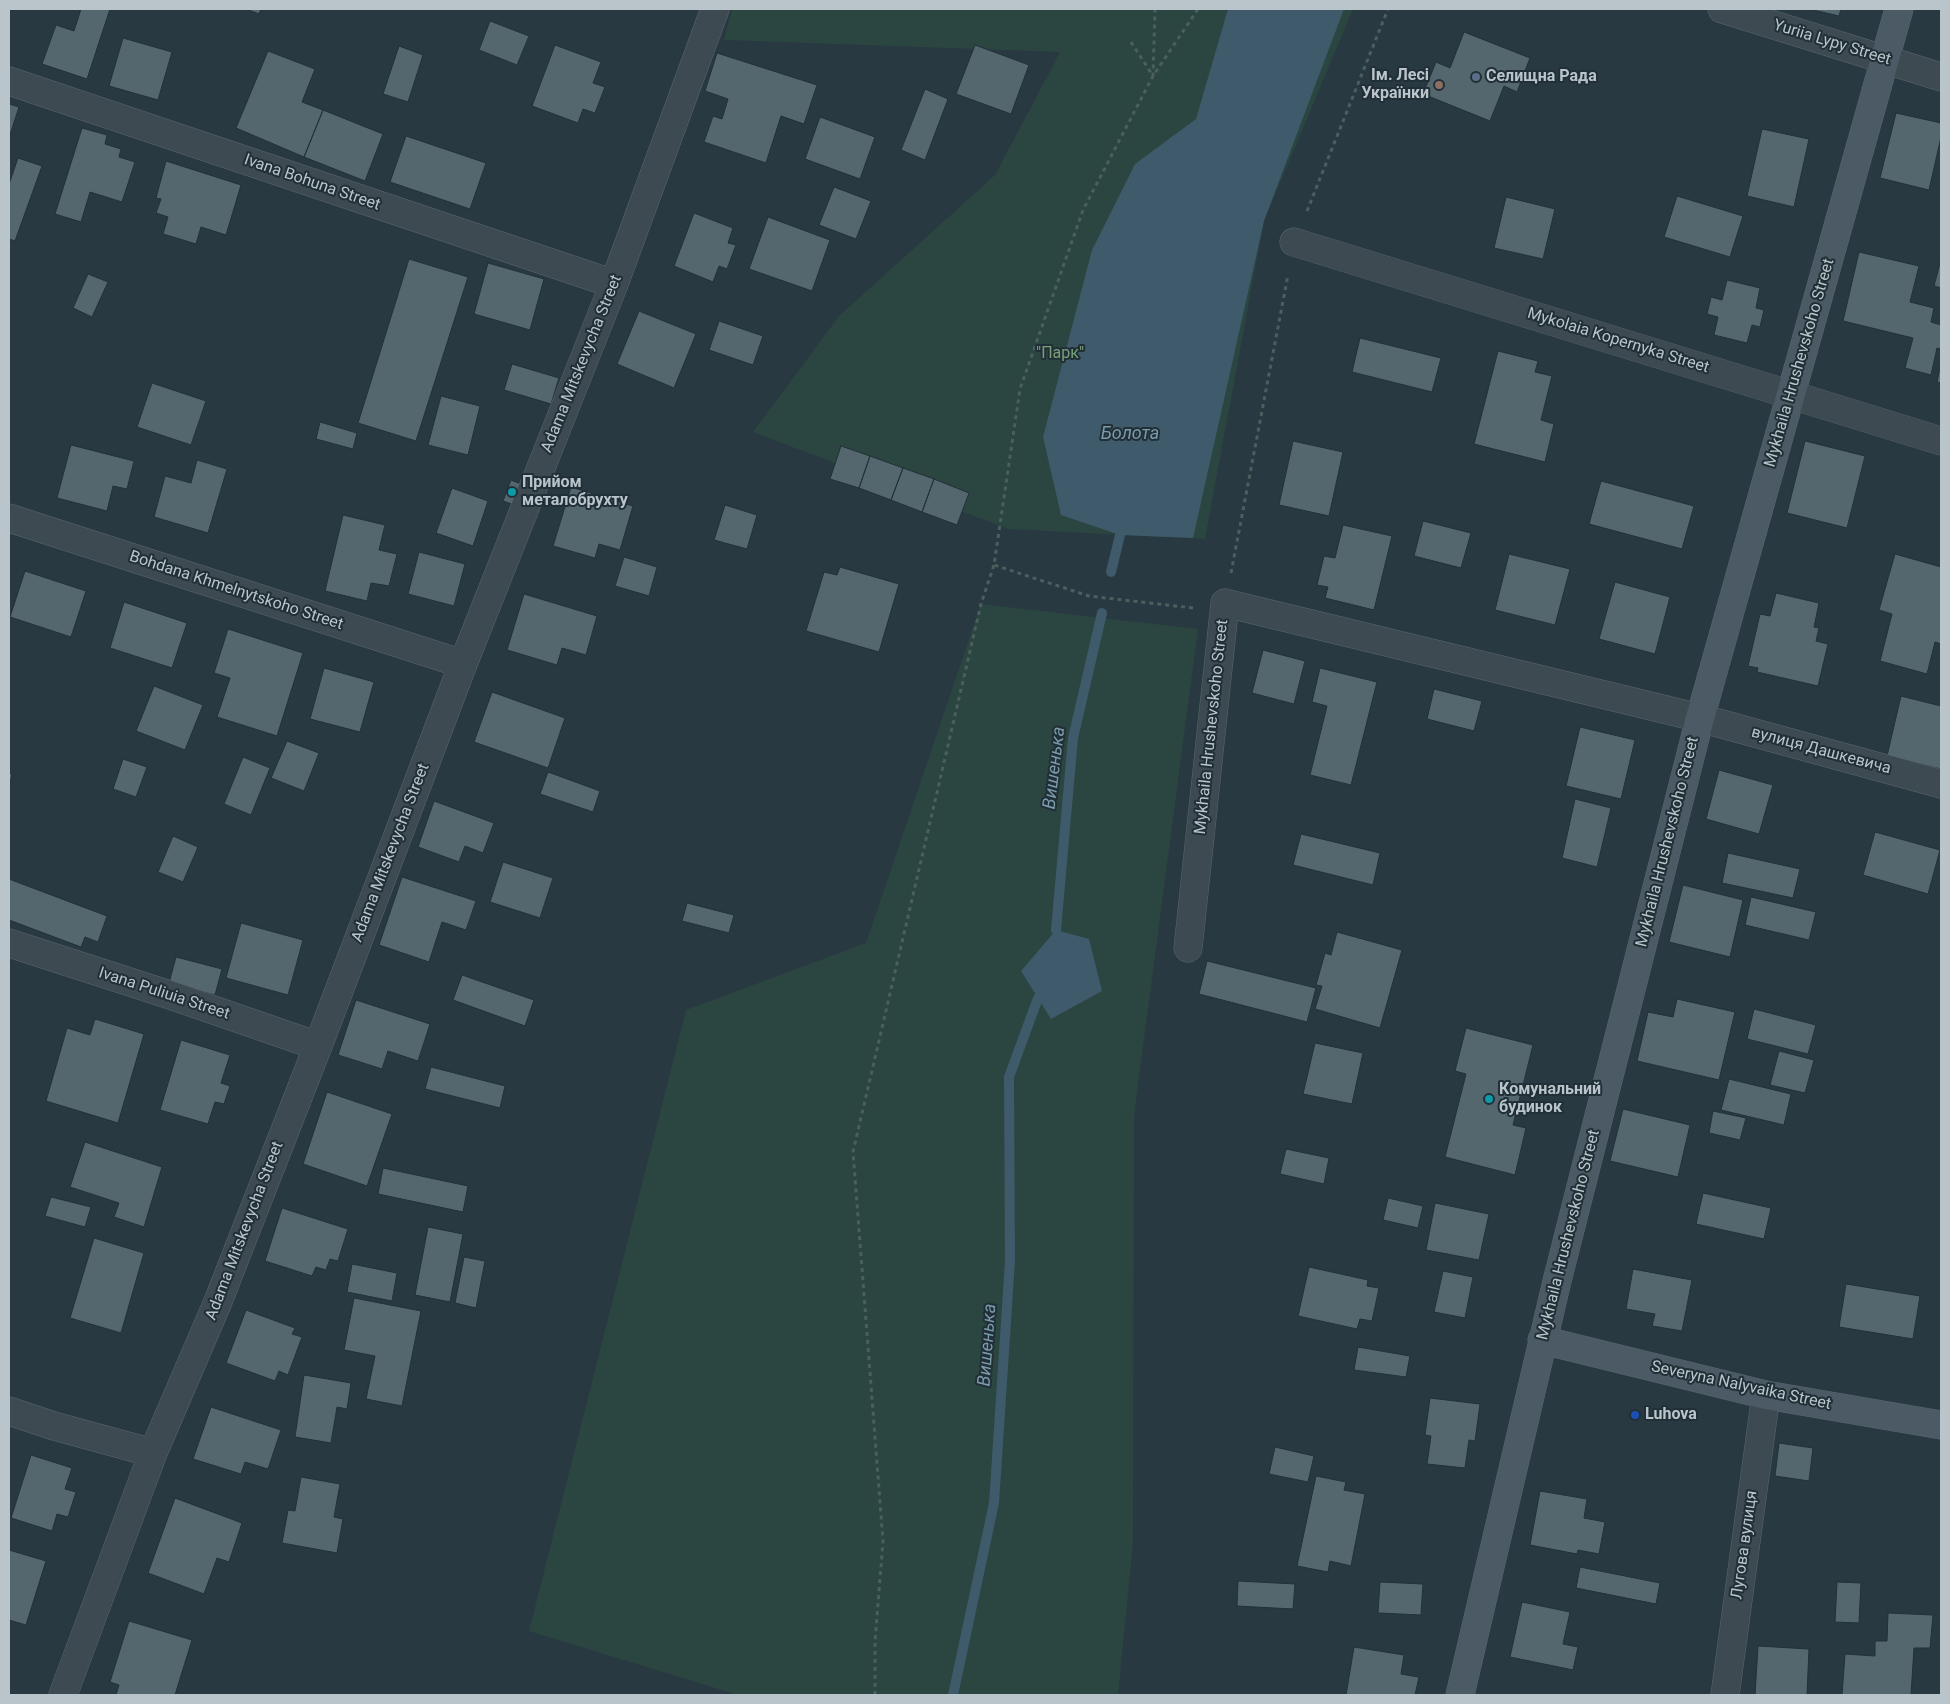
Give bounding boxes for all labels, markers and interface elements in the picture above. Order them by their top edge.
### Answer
street label: Yuriia Lypy Street [1771,16,1893,70]
place label: Ім. Лесі Українки [1362,66,1429,104]
place label: Селищна Рада [1486,67,1597,87]
marker: Селищна Рада [1470,71,1482,83]
marker: Ім. Лесі Українки [1433,79,1445,91]
street label: Ivana Bohuna Street [241,151,383,215]
street label: Mykhaila Hrushevskoho Street [1761,256,1839,470]
street label: Adama Mitskevycha Street [538,272,626,456]
street label: Mykolaia Kopernyka Street [1525,304,1711,378]
park label: "Парк" [1036,344,1084,364]
water label: Болота [1101,423,1159,445]
place label: Прийом металобрухту [522,473,628,511]
marker: Прийом металобрухту [506,486,518,498]
street label: Bohdana Khmelnytskoho Street [127,547,345,635]
street label: Mykhaila Hrushevskoho Street [1191,619,1233,835]
street label: вулиця Дашкевича [1749,723,1893,779]
water label: Вишенька [1039,726,1071,810]
street label: Mykhaila Hrushevskoho Street [1633,735,1703,949]
street label: Adama Mitskevycha Street [348,761,434,945]
street label: Ivana Puliuia Street [96,964,232,1024]
place label: Комунальний будинок [1499,1080,1601,1118]
marker: Комунальний будинок [1483,1093,1495,1105]
street label: Mykhaila Hrushevskoho Street [1534,1128,1604,1342]
street label: Adama Mitskevycha Street [202,1139,288,1323]
water label: Вишенька [974,1303,1002,1387]
street label: Severyna Nalyvaika Street [1649,1358,1833,1414]
place label: Luhova [1645,1405,1697,1425]
marker: Luhova [1629,1409,1641,1421]
street label: Лугова вулиця [1728,1489,1762,1601]

